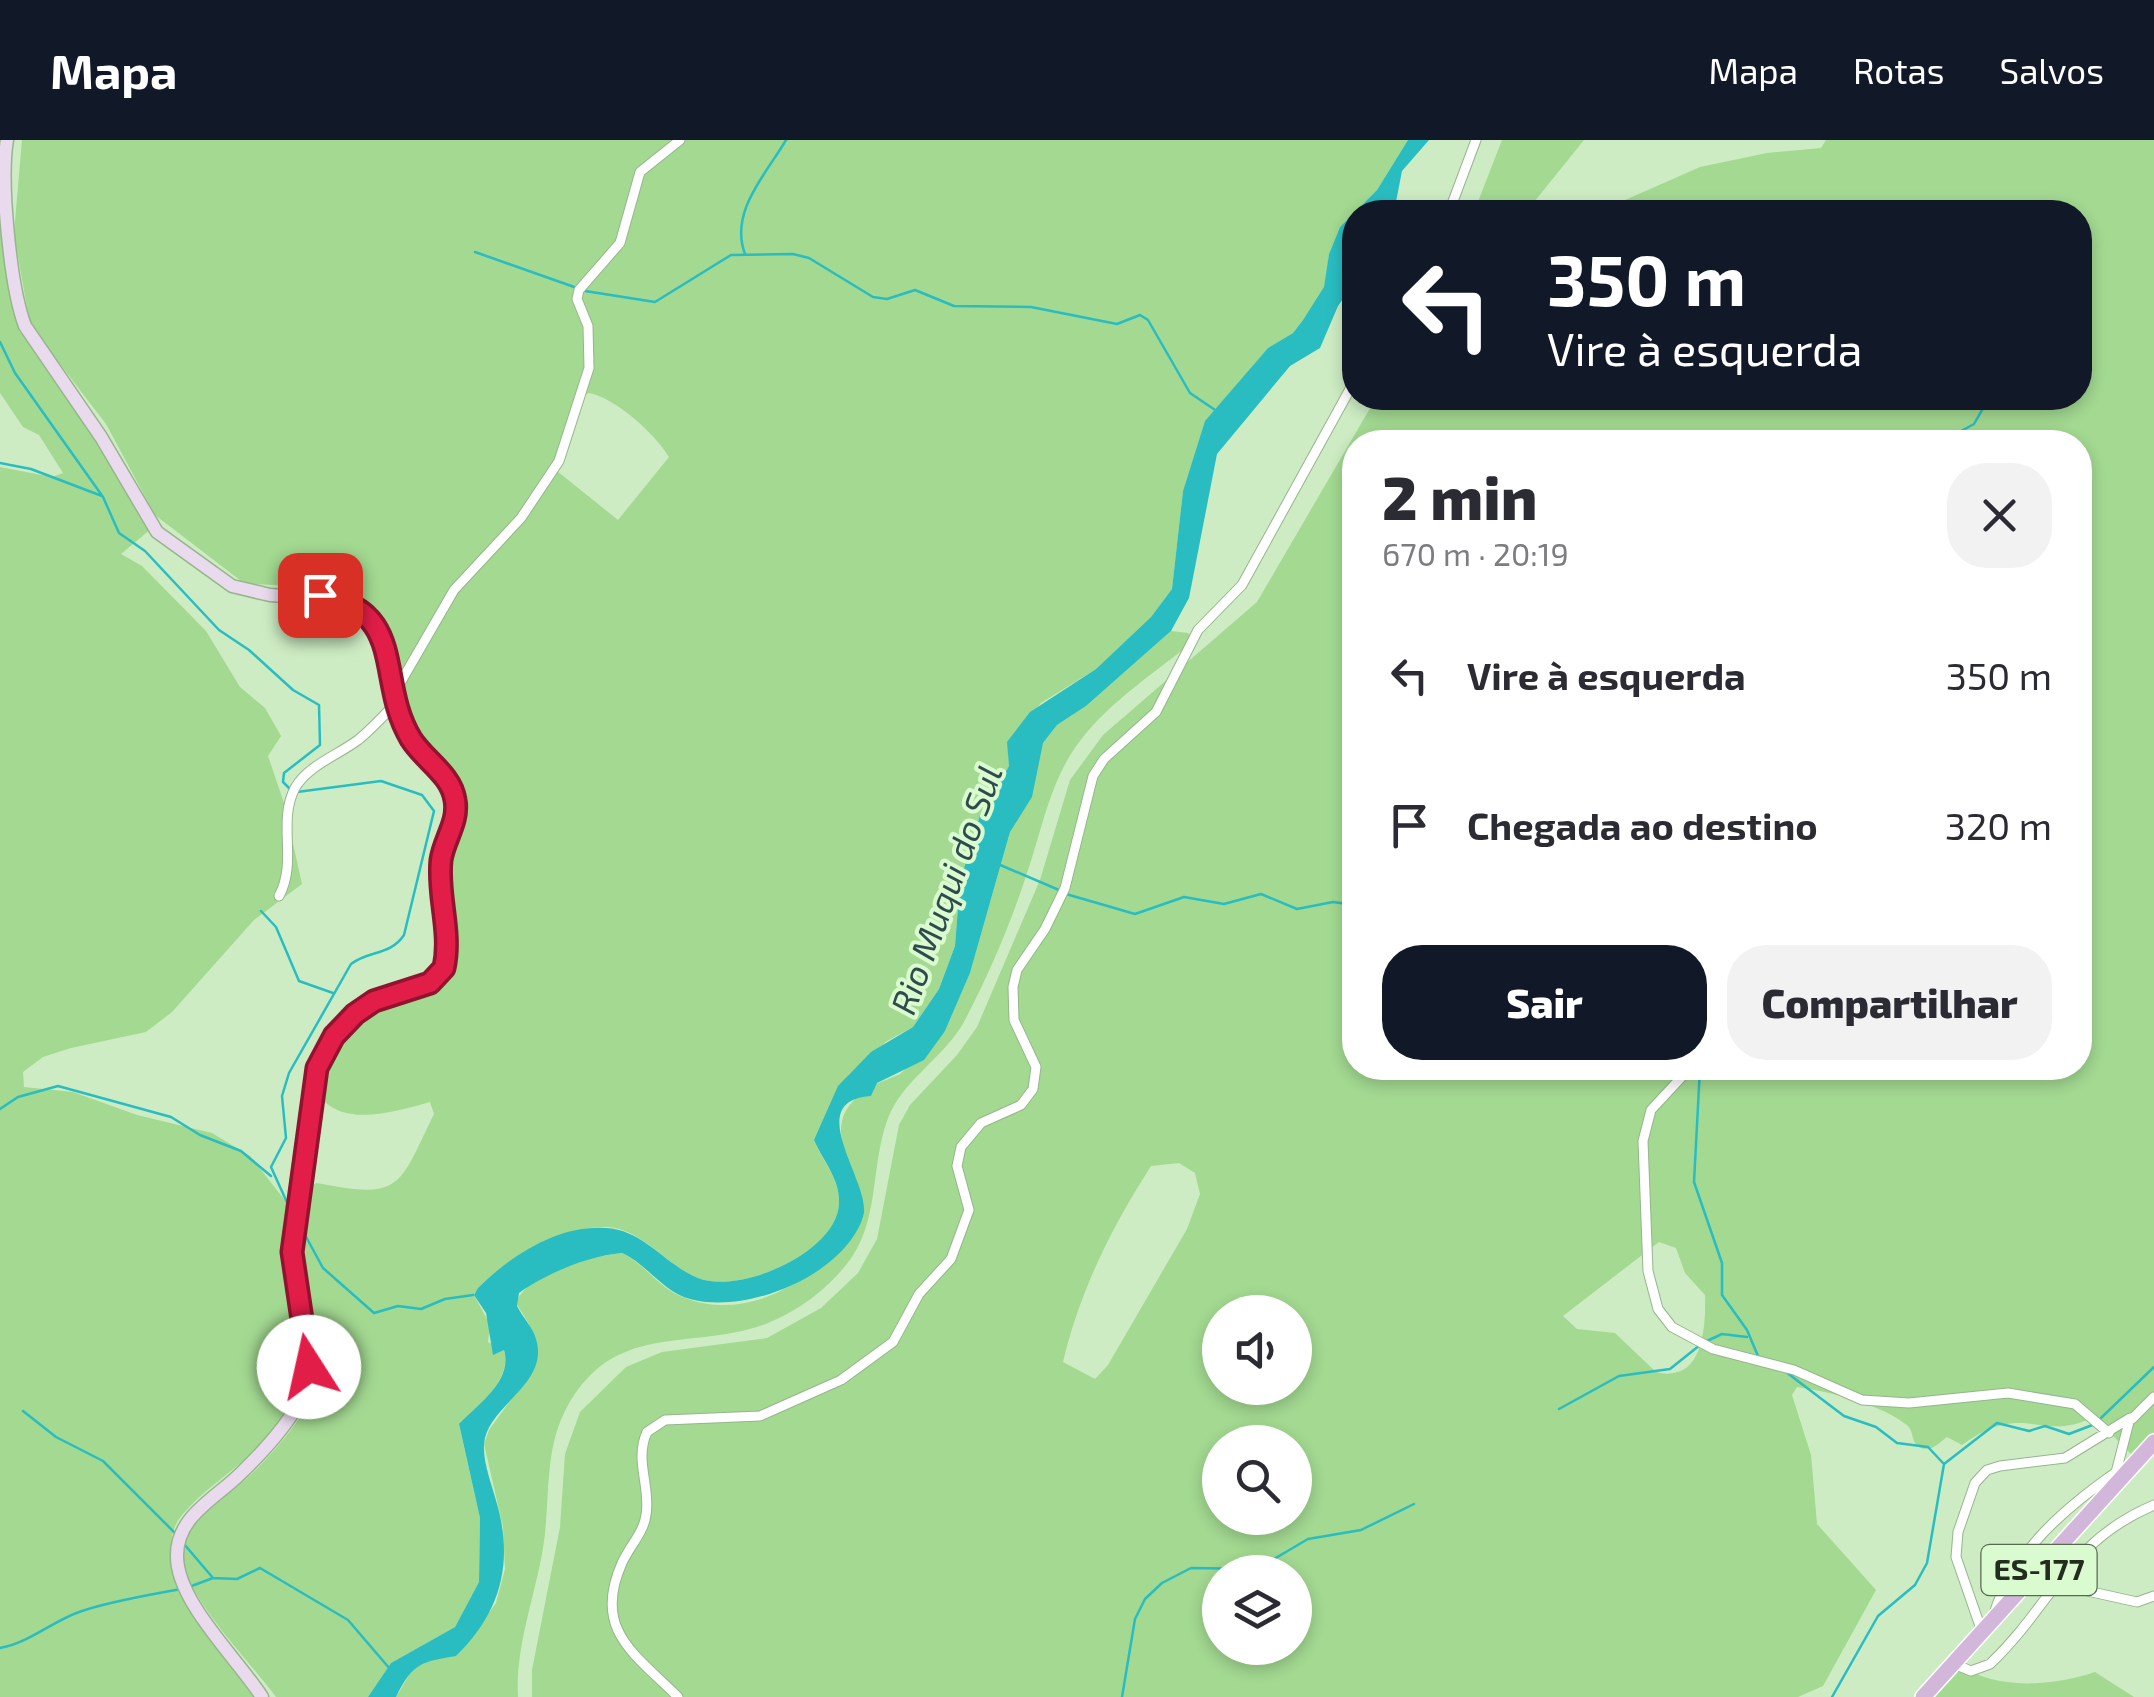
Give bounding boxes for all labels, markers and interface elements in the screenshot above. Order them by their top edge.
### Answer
text: Mapa [50,41,177,99]
text: Mapa [1708,49,1798,91]
text: Rotas [1853,49,1945,91]
text: Salvos [2000,49,2104,91]
text: 350 m [1547,236,1746,320]
icon: left [1382,240,1512,370]
text: Vire à esquerda [1547,321,1863,375]
text: 2 min [1382,460,1537,532]
button: close [1947,463,2052,568]
text: 670 m · 20:19 [1382,534,1569,572]
pin [278,553,363,638]
icon: arrive [293,568,348,623]
icon: left [1382,648,1437,703]
text: Vire à esquerda [1467,652,1746,698]
text: 350 m [1946,652,2052,698]
water label: Rio Muqui do Sul [881,759,1010,1019]
icon: arrive [1382,798,1437,853]
text: Chegada ao destino [1467,802,1818,848]
text: 320 m [1945,802,2052,848]
button: Sair [1382,945,1707,1060]
button: Compartilhar [1727,945,2052,1060]
map controls [1202,1295,1312,1665]
button: sound [1202,1295,1312,1405]
position arrow [257,1315,361,1419]
button: search [1202,1425,1312,1535]
road number: ES-177 [1982,1545,2096,1595]
button: layers [1202,1555,1312,1665]

